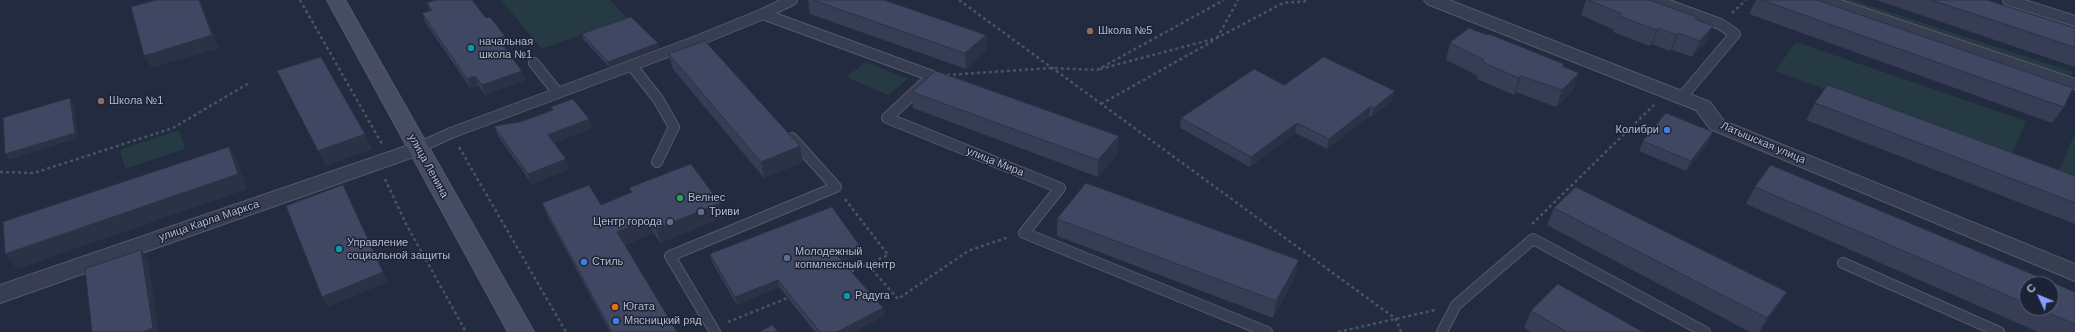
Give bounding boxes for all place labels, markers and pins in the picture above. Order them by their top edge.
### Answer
place label: Школа №5 [1098,24,1152,38]
marker: Школа №5 [1085,26,1095,36]
place label: начальная школа №1 [479,35,533,61]
marker: начальная школа №1 [466,43,476,53]
place label: Школа №1 [109,94,163,108]
marker: Школа №1 [96,96,106,106]
place label: Колибри [1616,123,1659,137]
marker: Колибри [1662,125,1672,135]
place label: Велнес [688,191,725,205]
marker: Велнес [675,193,685,203]
place label: Триви [709,205,739,219]
marker: Триви [696,207,706,217]
place label: Центр города [593,215,662,229]
marker: Центр города [665,217,675,227]
place label: Управление социальной защиты [347,236,450,262]
marker: Управление социальной защиты [334,244,344,254]
place label: Молодежный копмлексный центр [795,245,895,271]
marker: Молодежный копмлексный центр [782,253,792,263]
place label: Стиль [592,255,623,269]
marker: Стиль [579,257,589,267]
place label: Радуга [855,289,890,303]
marker: Радуга [842,291,852,301]
place label: Югата [623,300,655,314]
marker: Югата [610,302,620,312]
place label: Мясницкий ряд [624,314,702,328]
marker: Мясницкий ряд [611,316,621,326]

